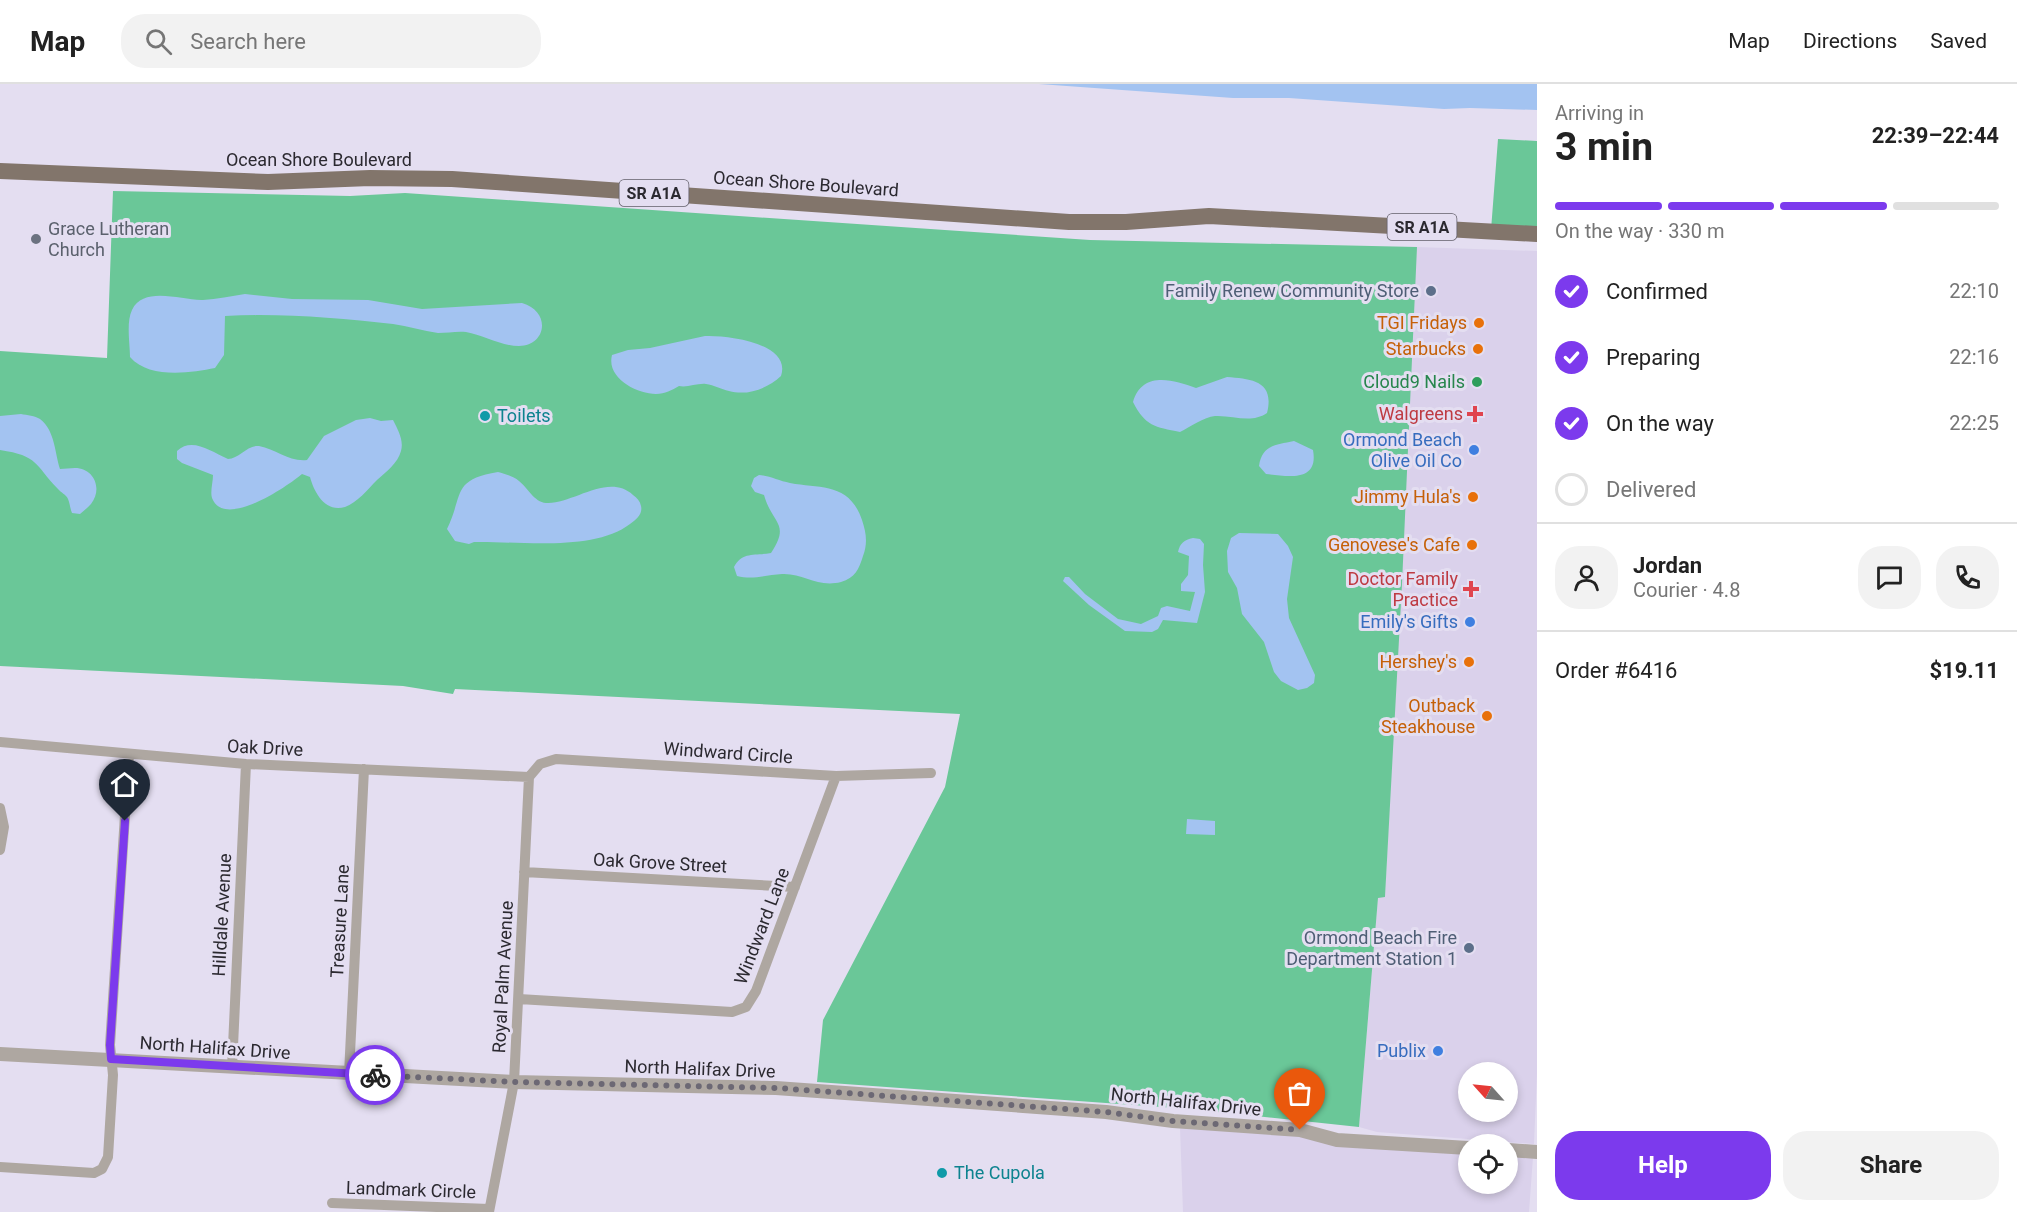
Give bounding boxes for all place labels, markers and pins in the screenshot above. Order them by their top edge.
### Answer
place label: Grace Lutheran Church [48,218,169,260]
marker: Grace Lutheran Church [29,232,43,246]
place label: Family Renew Community Store [1165,280,1419,301]
marker: Family Renew Community Store [1424,284,1438,298]
place label: TGI Fridays [1377,312,1467,333]
marker: TGI Fridays [1472,316,1486,330]
place label: Starbucks [1386,338,1466,359]
marker: Starbucks [1471,342,1485,356]
place label: Cloud9 Nails [1363,371,1465,392]
marker: Cloud9 Nails [1470,375,1484,389]
place label: Walgreens [1379,403,1463,424]
place label: Toilets [497,405,551,426]
marker: Walgreens [1468,407,1482,421]
marker: Toilets [478,409,492,423]
place label: Ormond Beach Olive Oil Co [1343,429,1462,471]
marker: Ormond Beach Olive Oil Co [1467,443,1481,457]
place label: Jimmy Hula's [1354,486,1461,507]
marker: Jimmy Hula's [1466,490,1480,504]
place label: Genovese's Cafe [1328,534,1460,555]
marker: Genovese's Cafe [1465,538,1479,552]
place label: Doctor Family Practice [1347,568,1458,610]
marker: Doctor Family Practice [1462,580,1480,598]
place label: Emily's Gifts [1360,611,1458,632]
marker: Emily's Gifts [1463,615,1477,629]
place label: Hershey's [1379,651,1457,672]
marker: Hershey's [1462,655,1476,669]
place label: Outback Steakhouse [1381,695,1476,737]
marker: Outback Steakhouse [1480,709,1494,723]
pin [99,759,150,821]
place label: Ormond Beach Fire Department Station 1 [1286,927,1457,969]
marker: Ormond Beach Fire Department Station 1 [1462,941,1476,955]
place label: Publix [1377,1040,1426,1061]
marker: Publix [1431,1044,1445,1058]
pin [1274,1068,1325,1130]
place label: The Cupola [954,1162,1045,1183]
marker: The Cupola [935,1166,949,1180]

